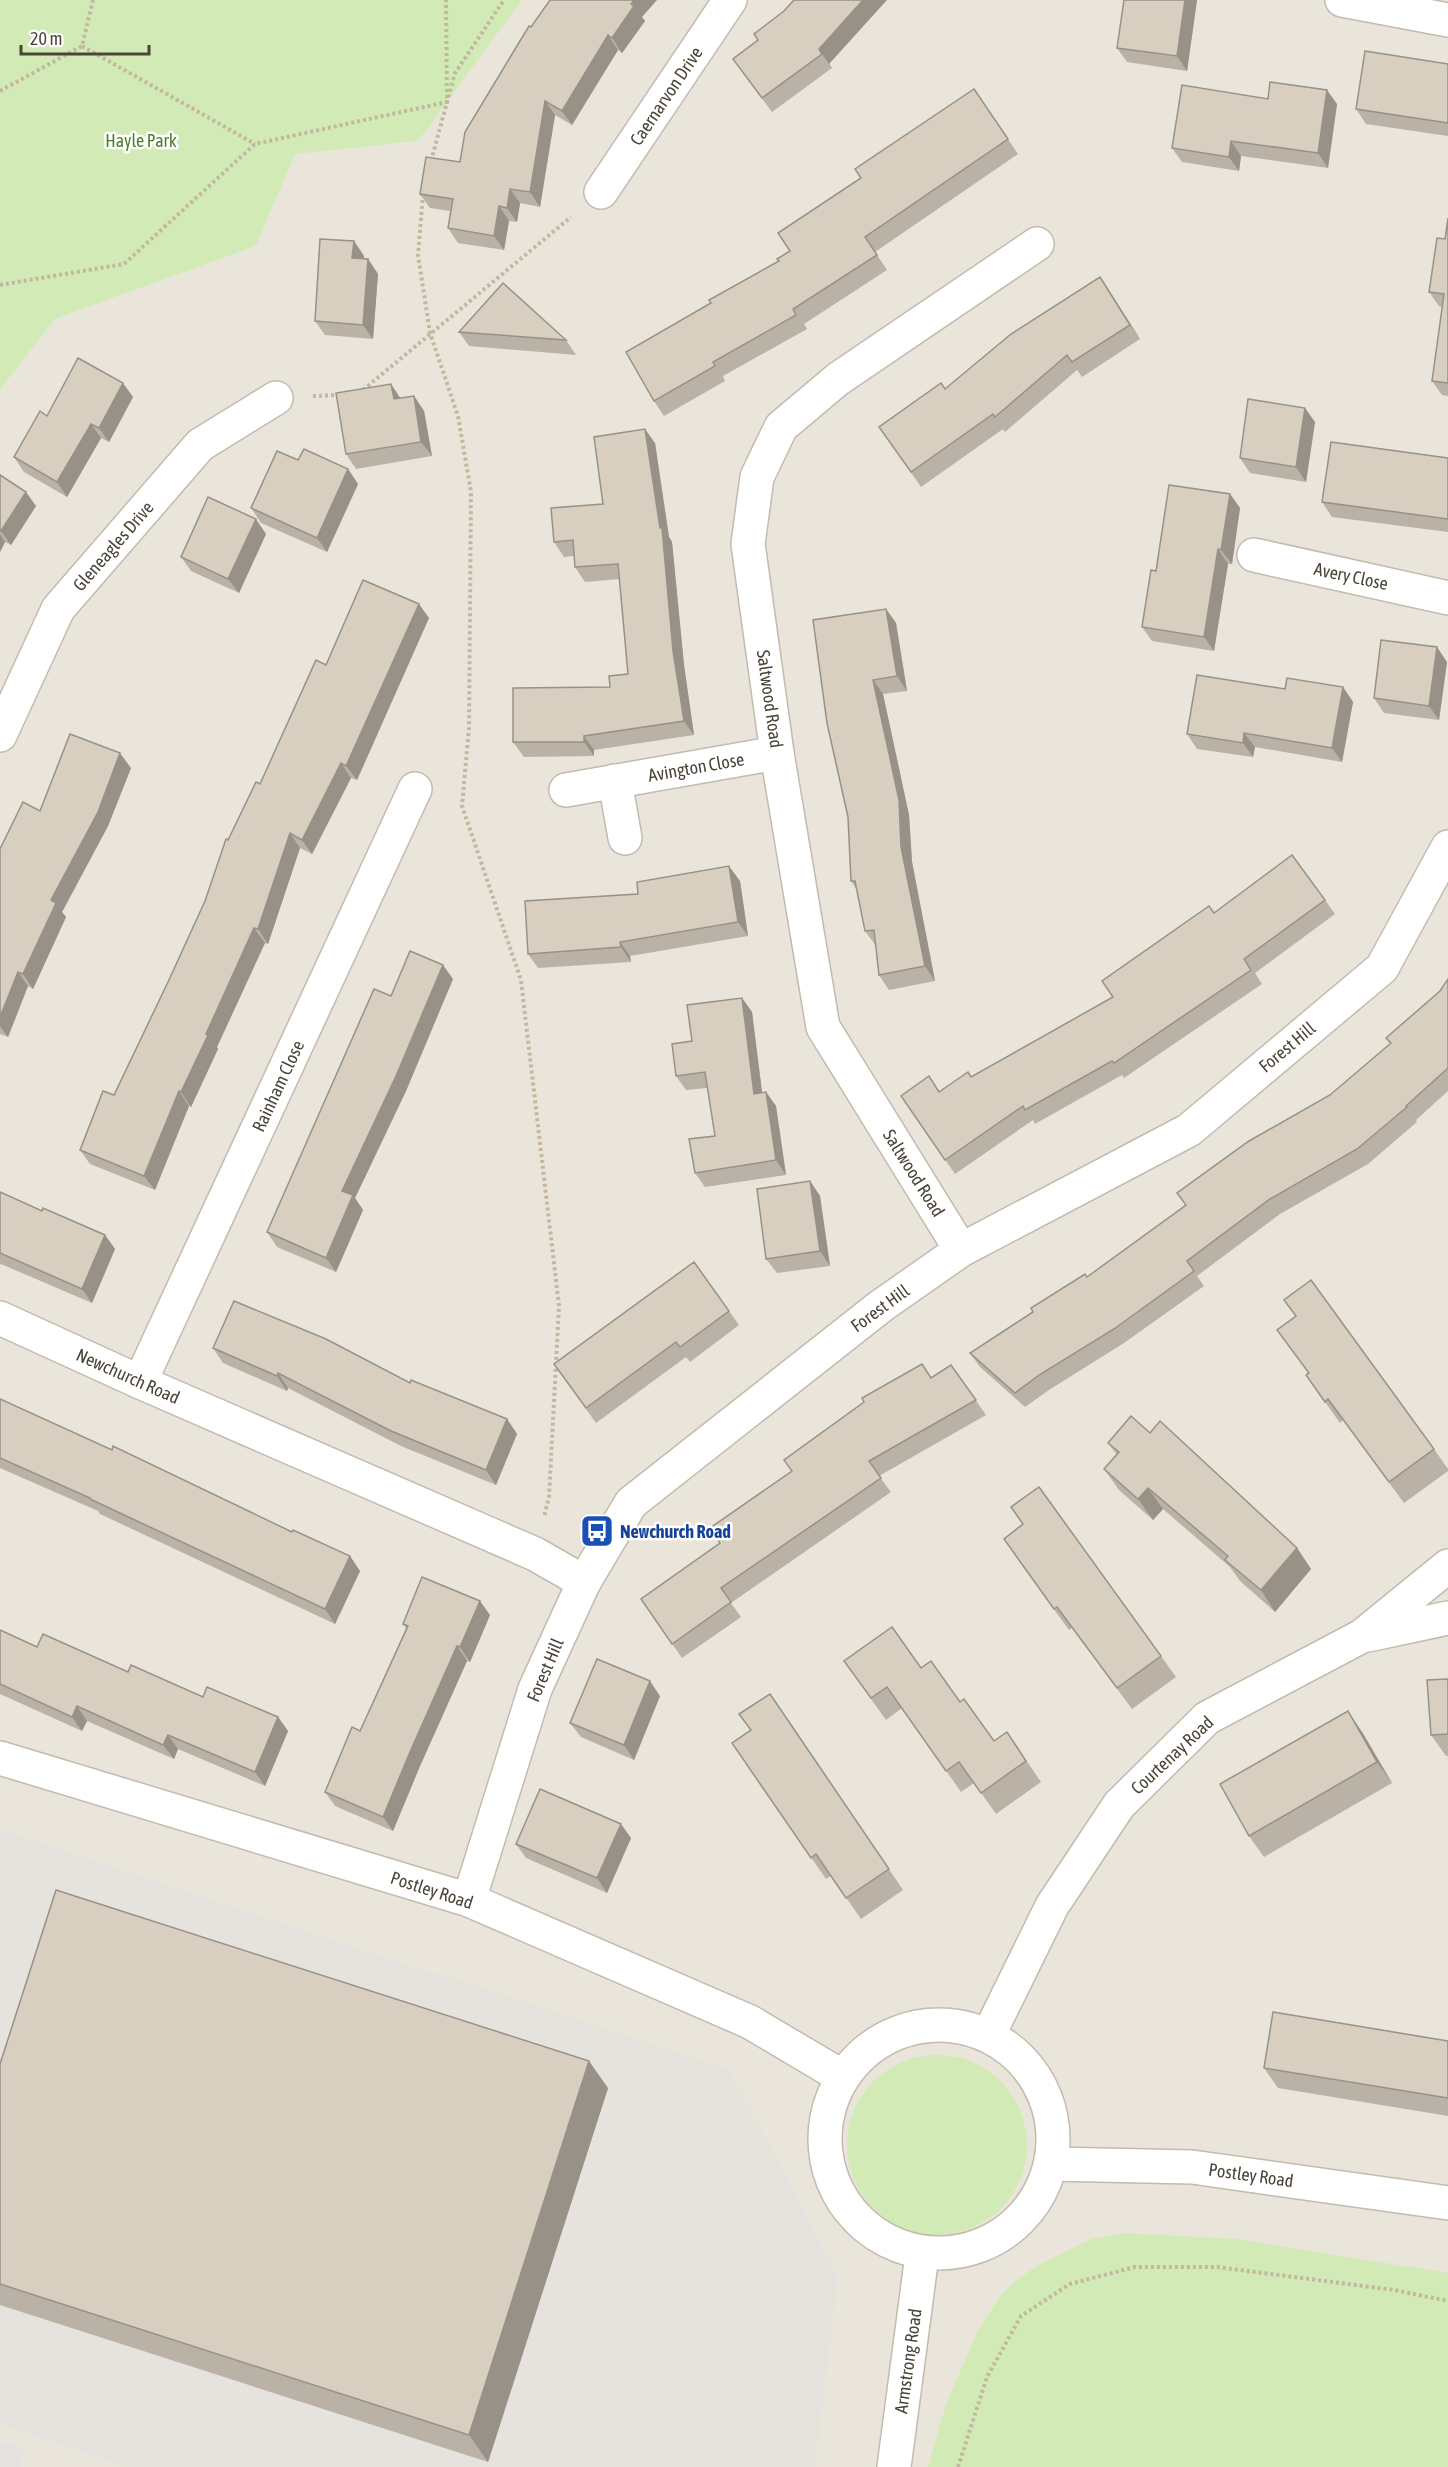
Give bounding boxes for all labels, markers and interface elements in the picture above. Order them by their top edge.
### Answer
scale bar [21,18,148,56]
text: 20 m [30,28,62,49]
street label: Caernarvon Drive [625,43,707,149]
park label: Hayle Park [105,130,177,151]
street label: Gleneagles Drive [68,497,158,595]
street label: Avery Close [1312,558,1390,594]
street label: Saltwood Road [753,649,787,749]
street label: Avington Close [646,748,746,786]
street label: Forest Hill [1255,1017,1320,1077]
street label: Rainham Close [248,1037,308,1135]
street label: Saltwood Road [879,1126,949,1220]
street label: Forest Hill [847,1280,913,1336]
street label: Newchurch Road [73,1344,183,1408]
bus stop icon: Newchurch Road [579,1513,615,1549]
place label: Newchurch Road [620,1521,731,1542]
street label: Forest Hill [522,1635,568,1705]
street label: Courtenay Road [1126,1712,1218,1798]
street label: Postley Road [388,1867,476,1913]
street label: Postley Road [1207,2159,1295,2191]
street label: Armstrong Road [890,2307,926,2415]

